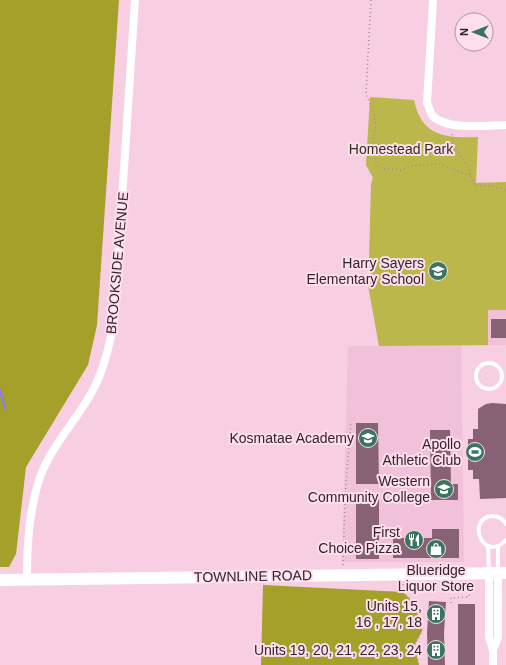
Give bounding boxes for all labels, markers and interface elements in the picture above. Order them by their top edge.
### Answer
north arrow [454,12,494,52]
text: N [458,28,470,36]
park label: Homestead Park [349,141,454,157]
street label: BROOKSIDE AVENUE [103,191,131,335]
place label: Harry Sayers Elementary School [306,255,424,287]
school or university icon: Harry Sayers Elementary School [427,260,449,282]
school or university icon: Kosmatae Academy [357,427,379,449]
place label: Kosmatae Academy [229,430,354,446]
place label: Apollo Athletic Club [382,436,461,468]
sports icon: Apollo Athletic Club [464,441,486,463]
place label: Western Community College [308,473,430,505]
school or university icon: Western Community College [433,478,455,500]
place label: First Choice Pizza [318,524,400,556]
restaurant icon: First Choice Pizza [403,529,425,551]
shop icon: Blueridge Liquor Store [425,538,447,560]
place label: Blueridge Liquor Store [398,562,474,594]
street label: TOWNLINE ROAD [194,567,312,585]
place label: Units 15, 16 , 17, 18 [356,598,422,630]
building icon: Units 15, 16 , 17, 18 [425,603,447,625]
building icon: Units 19, 20, 21, 22, 23, 24 [425,639,447,661]
place label: Units 19, 20, 21, 22, 23, 24 [254,642,422,658]

